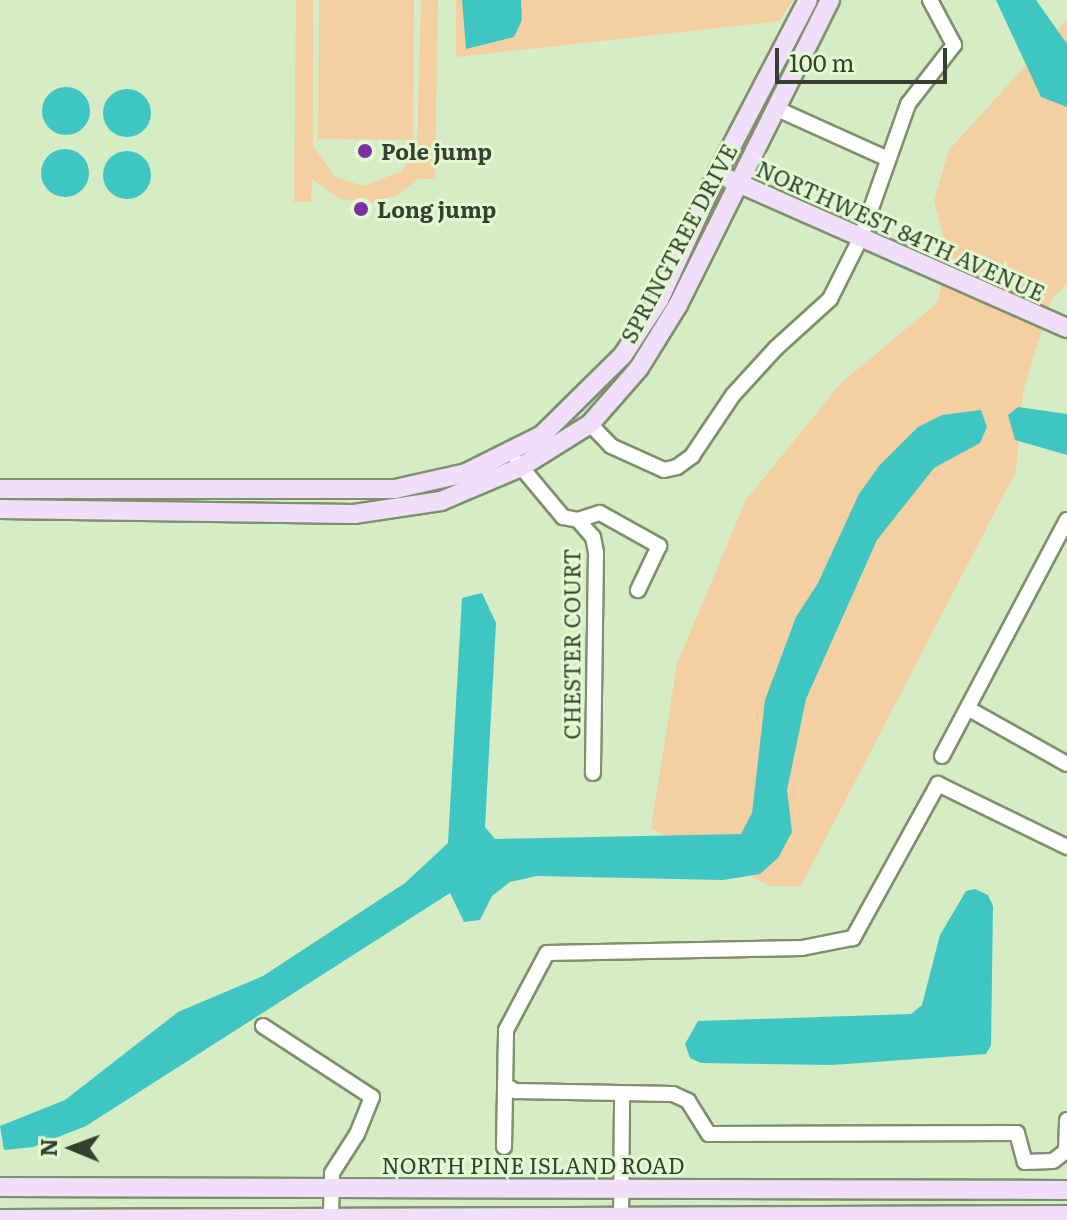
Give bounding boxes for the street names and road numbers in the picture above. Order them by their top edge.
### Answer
street label: SPRINGTREE DRIVE [614,139,742,347]
street label: NORTHWEST 84TH AVENUE [753,154,1049,306]
street label: CHESTER COURT [558,548,584,740]
street label: NORTH PINE ISLAND ROAD [382,1152,684,1178]

